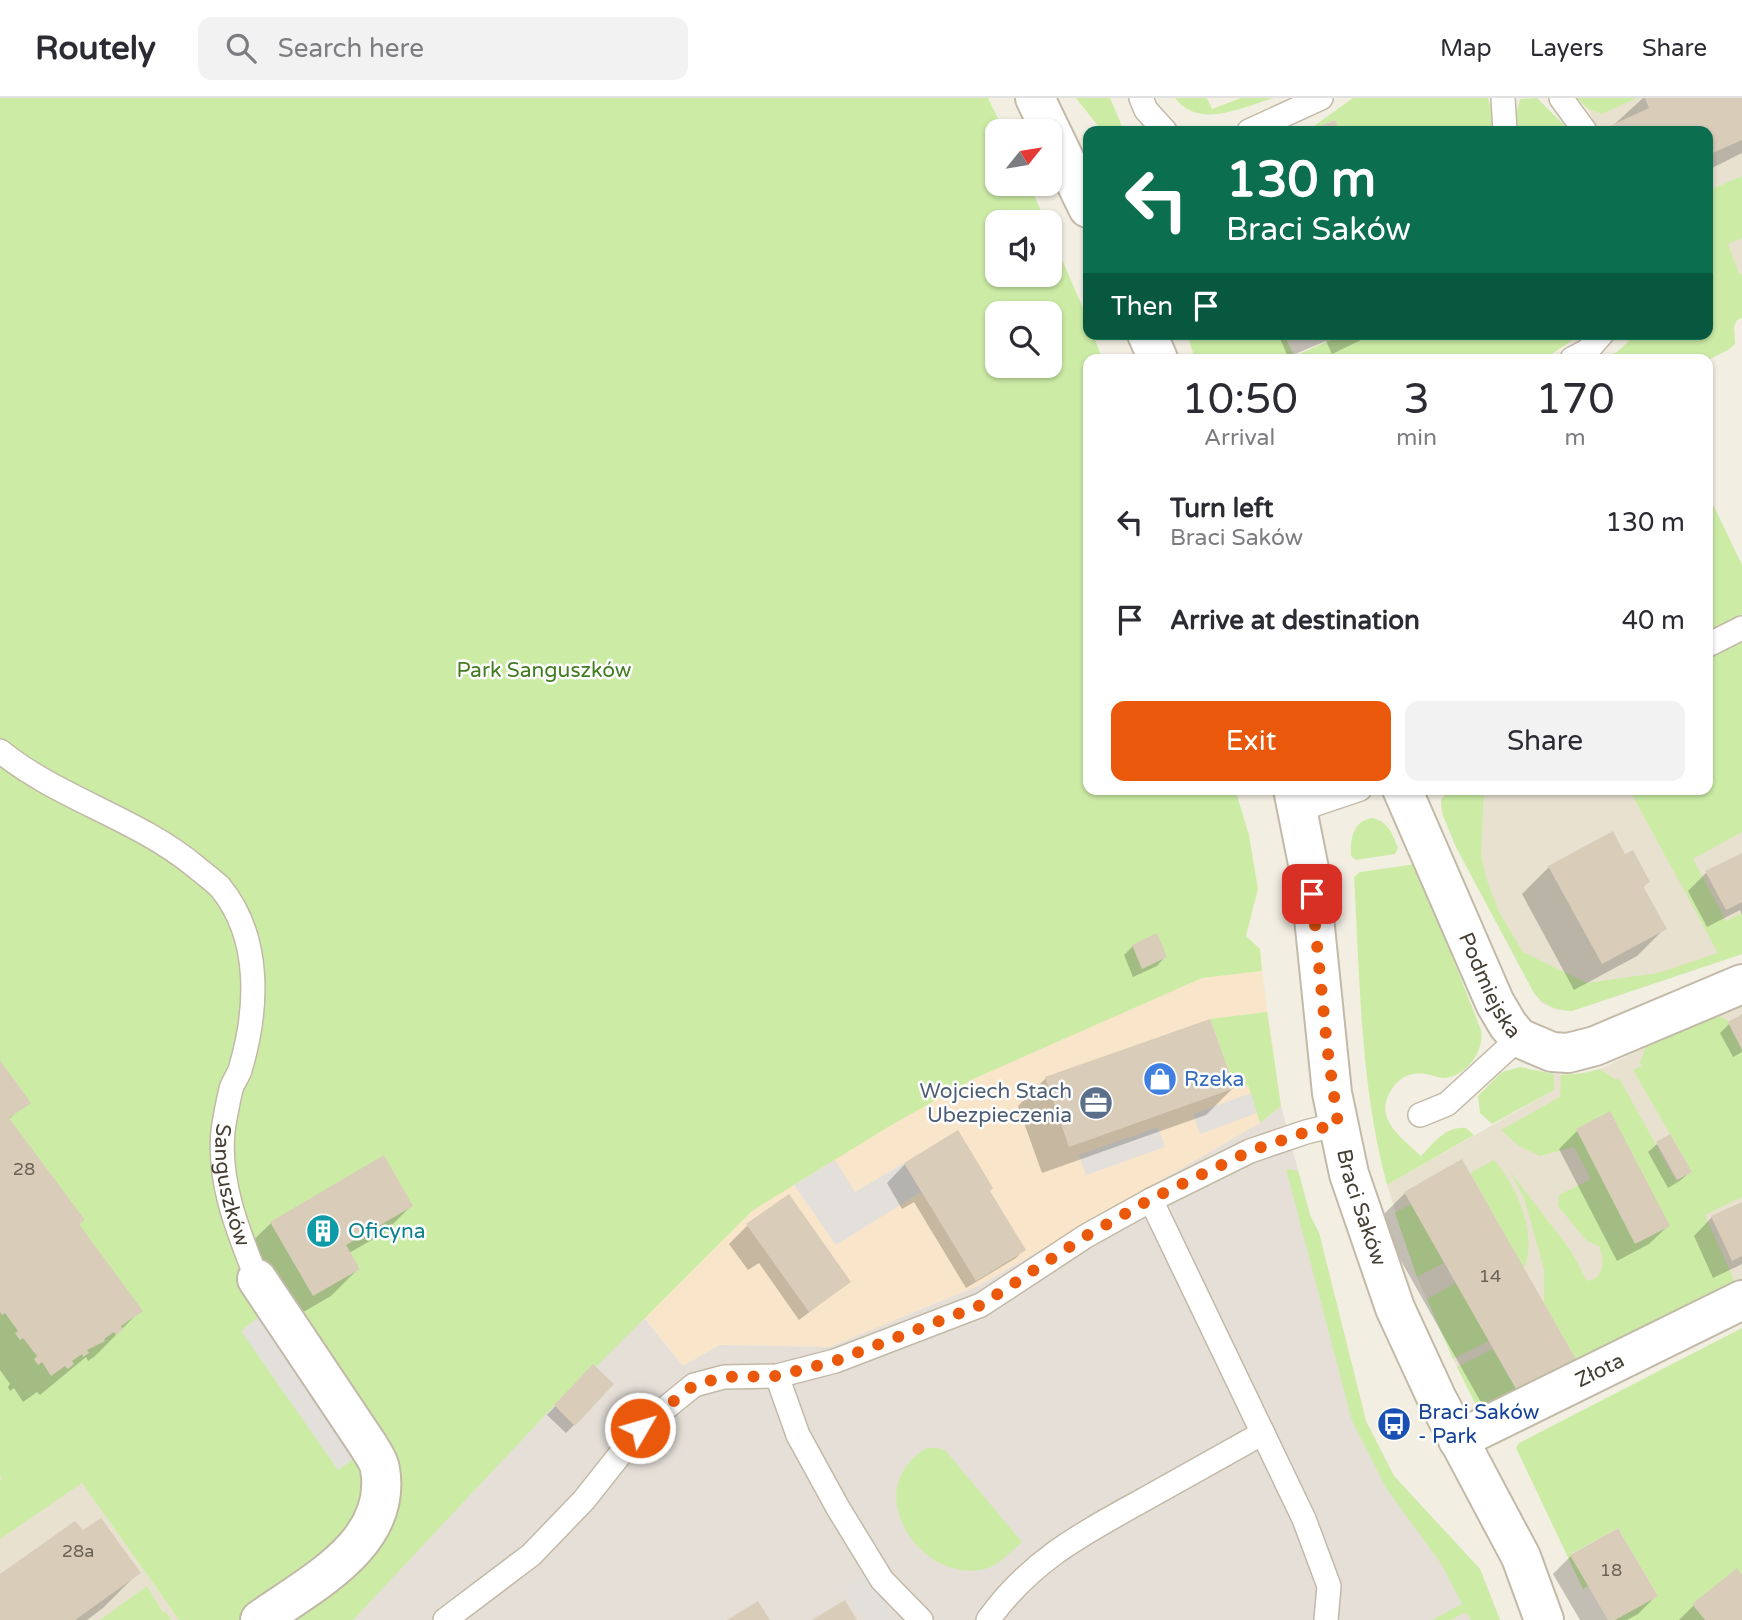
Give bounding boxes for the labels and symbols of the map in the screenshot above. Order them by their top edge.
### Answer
north arrow [985,119,1062,196]
park label: Park Sanguszków [457,658,632,683]
pin [1282,864,1342,924]
street label: Podmiejska [1453,929,1526,1044]
shop icon: Rzeka [1141,1060,1179,1098]
place label: Rzeka [1184,1067,1244,1092]
place label: Wojciech Stach Ubezpieczenia [920,1079,1072,1128]
office icon: Wojciech Stach Ubezpieczenia [1077,1084,1115,1122]
street label: Sanguszków [209,1122,255,1250]
street label: Braci Saków [1331,1147,1392,1270]
house number: 28 [13,1158,35,1180]
building icon: Oficyna [304,1212,342,1250]
place label: Oficyna [348,1219,426,1244]
house number: 14 [1479,1265,1501,1287]
street label: Złota [1571,1348,1629,1393]
position arrow [603,1391,677,1465]
place label: Braci Saków - Park [1418,1400,1540,1449]
bus stop icon: Braci Saków - Park [1375,1405,1413,1443]
house number: 28a [62,1540,94,1562]
house number: 18 [1600,1559,1622,1581]

